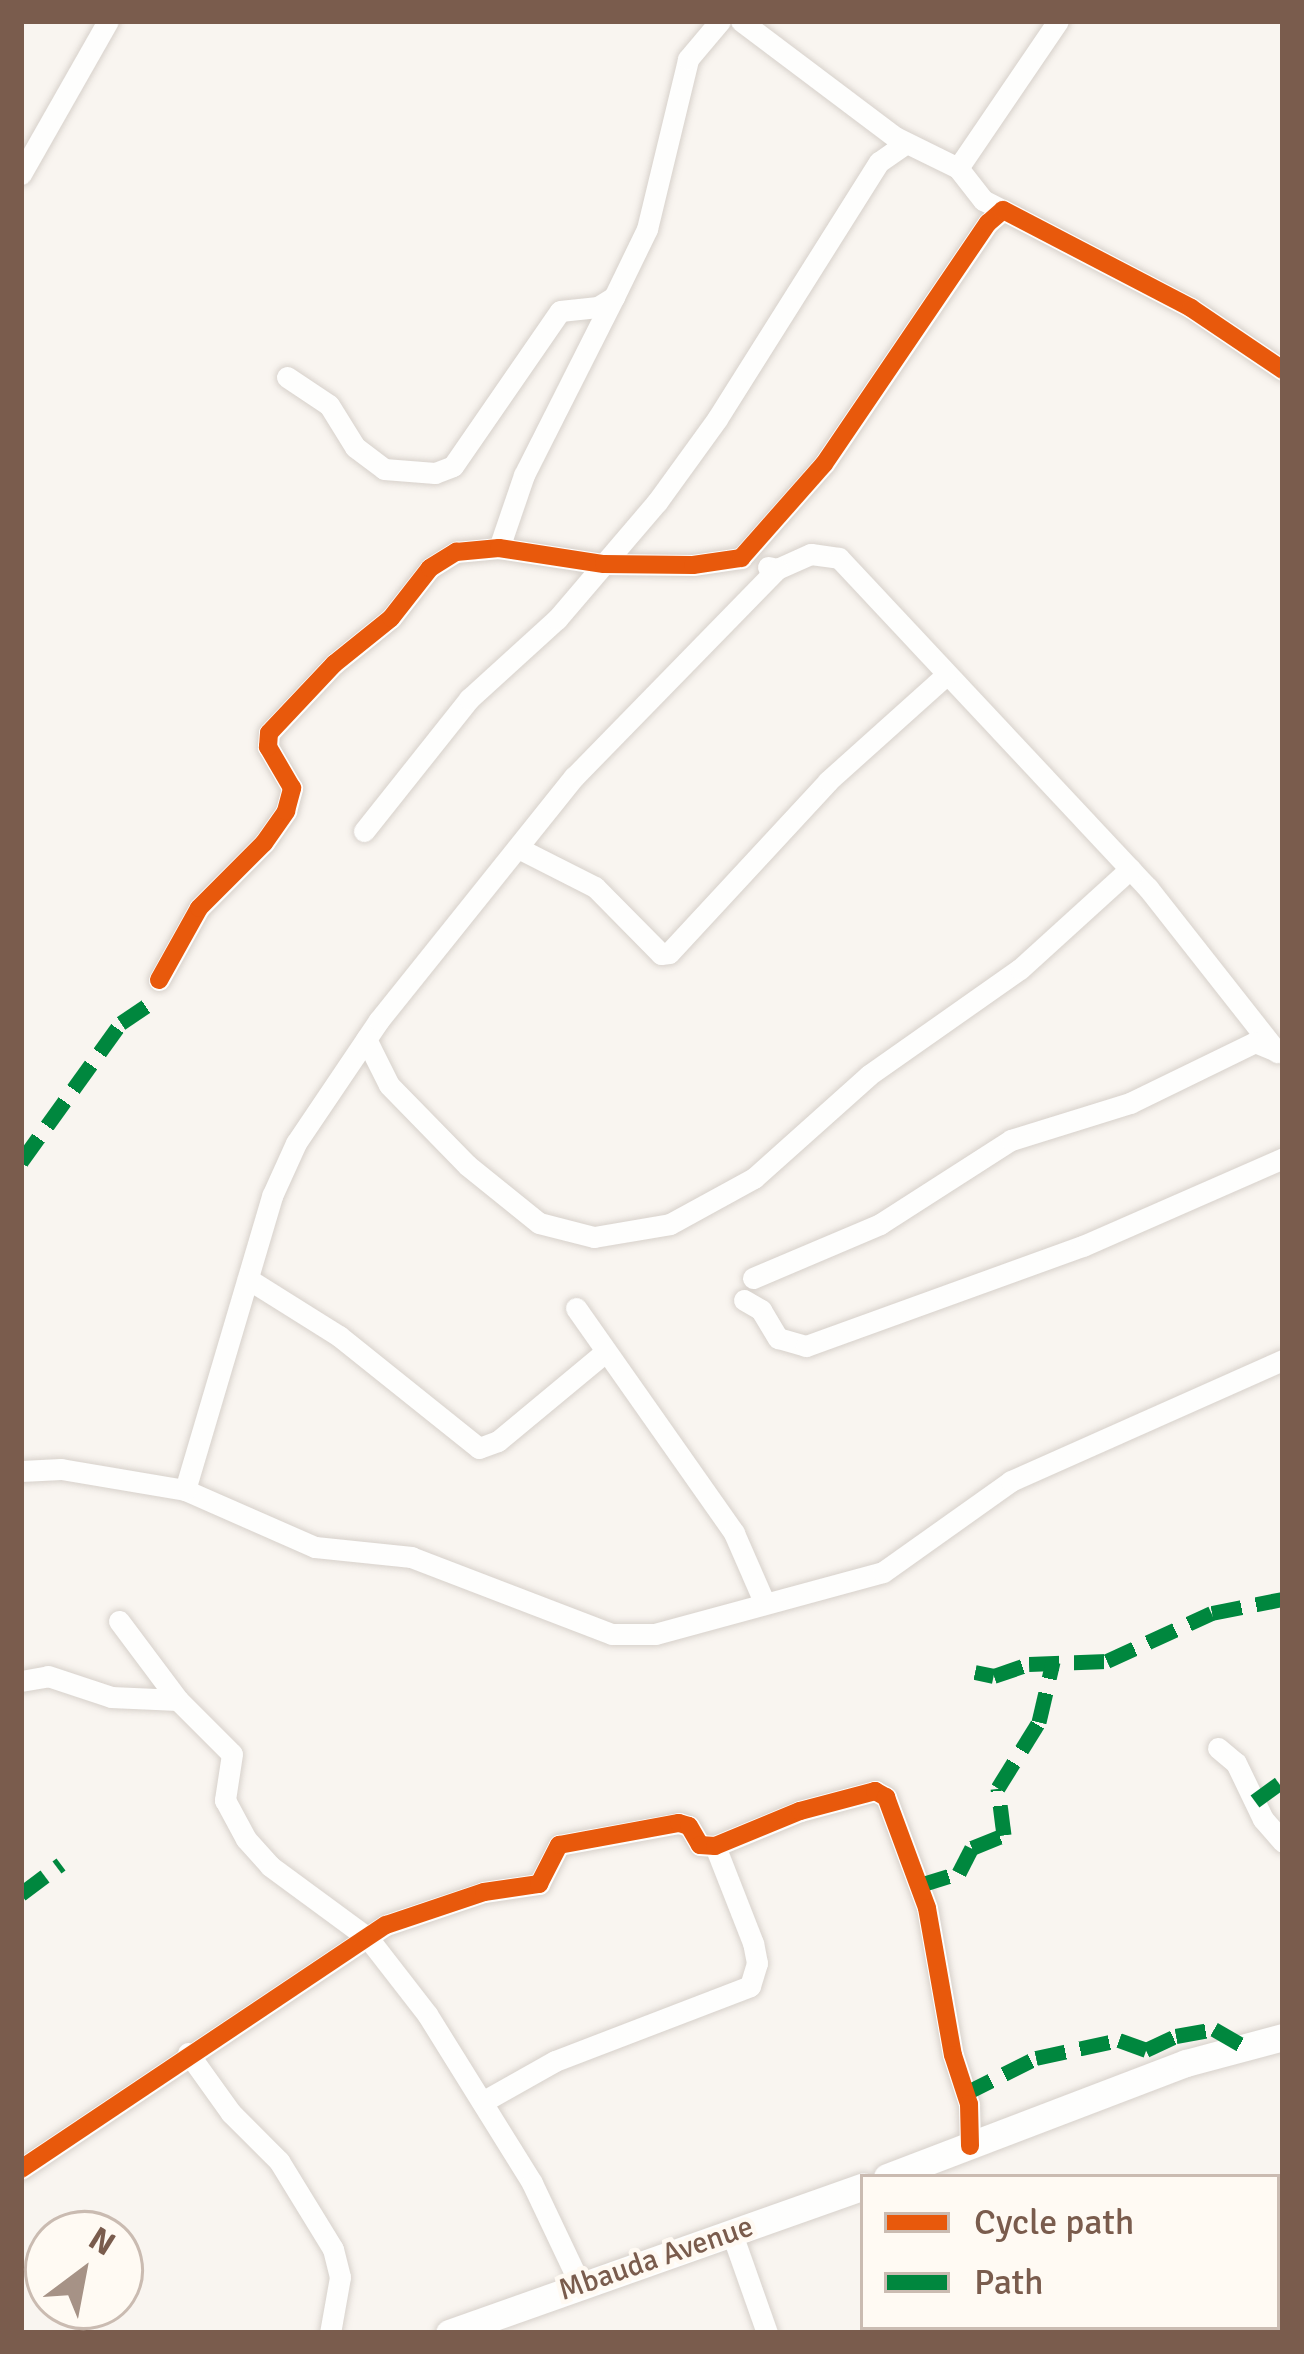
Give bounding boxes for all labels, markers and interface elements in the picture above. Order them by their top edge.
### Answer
legend [860,2174,1280,2330]
text: Cycle path [974,2200,1134,2245]
street label: Mbauda Avenue [554,2209,758,2309]
north arrow [24,2210,144,2330]
text: N [81,2218,122,2265]
text: Path [974,2260,1044,2305]

